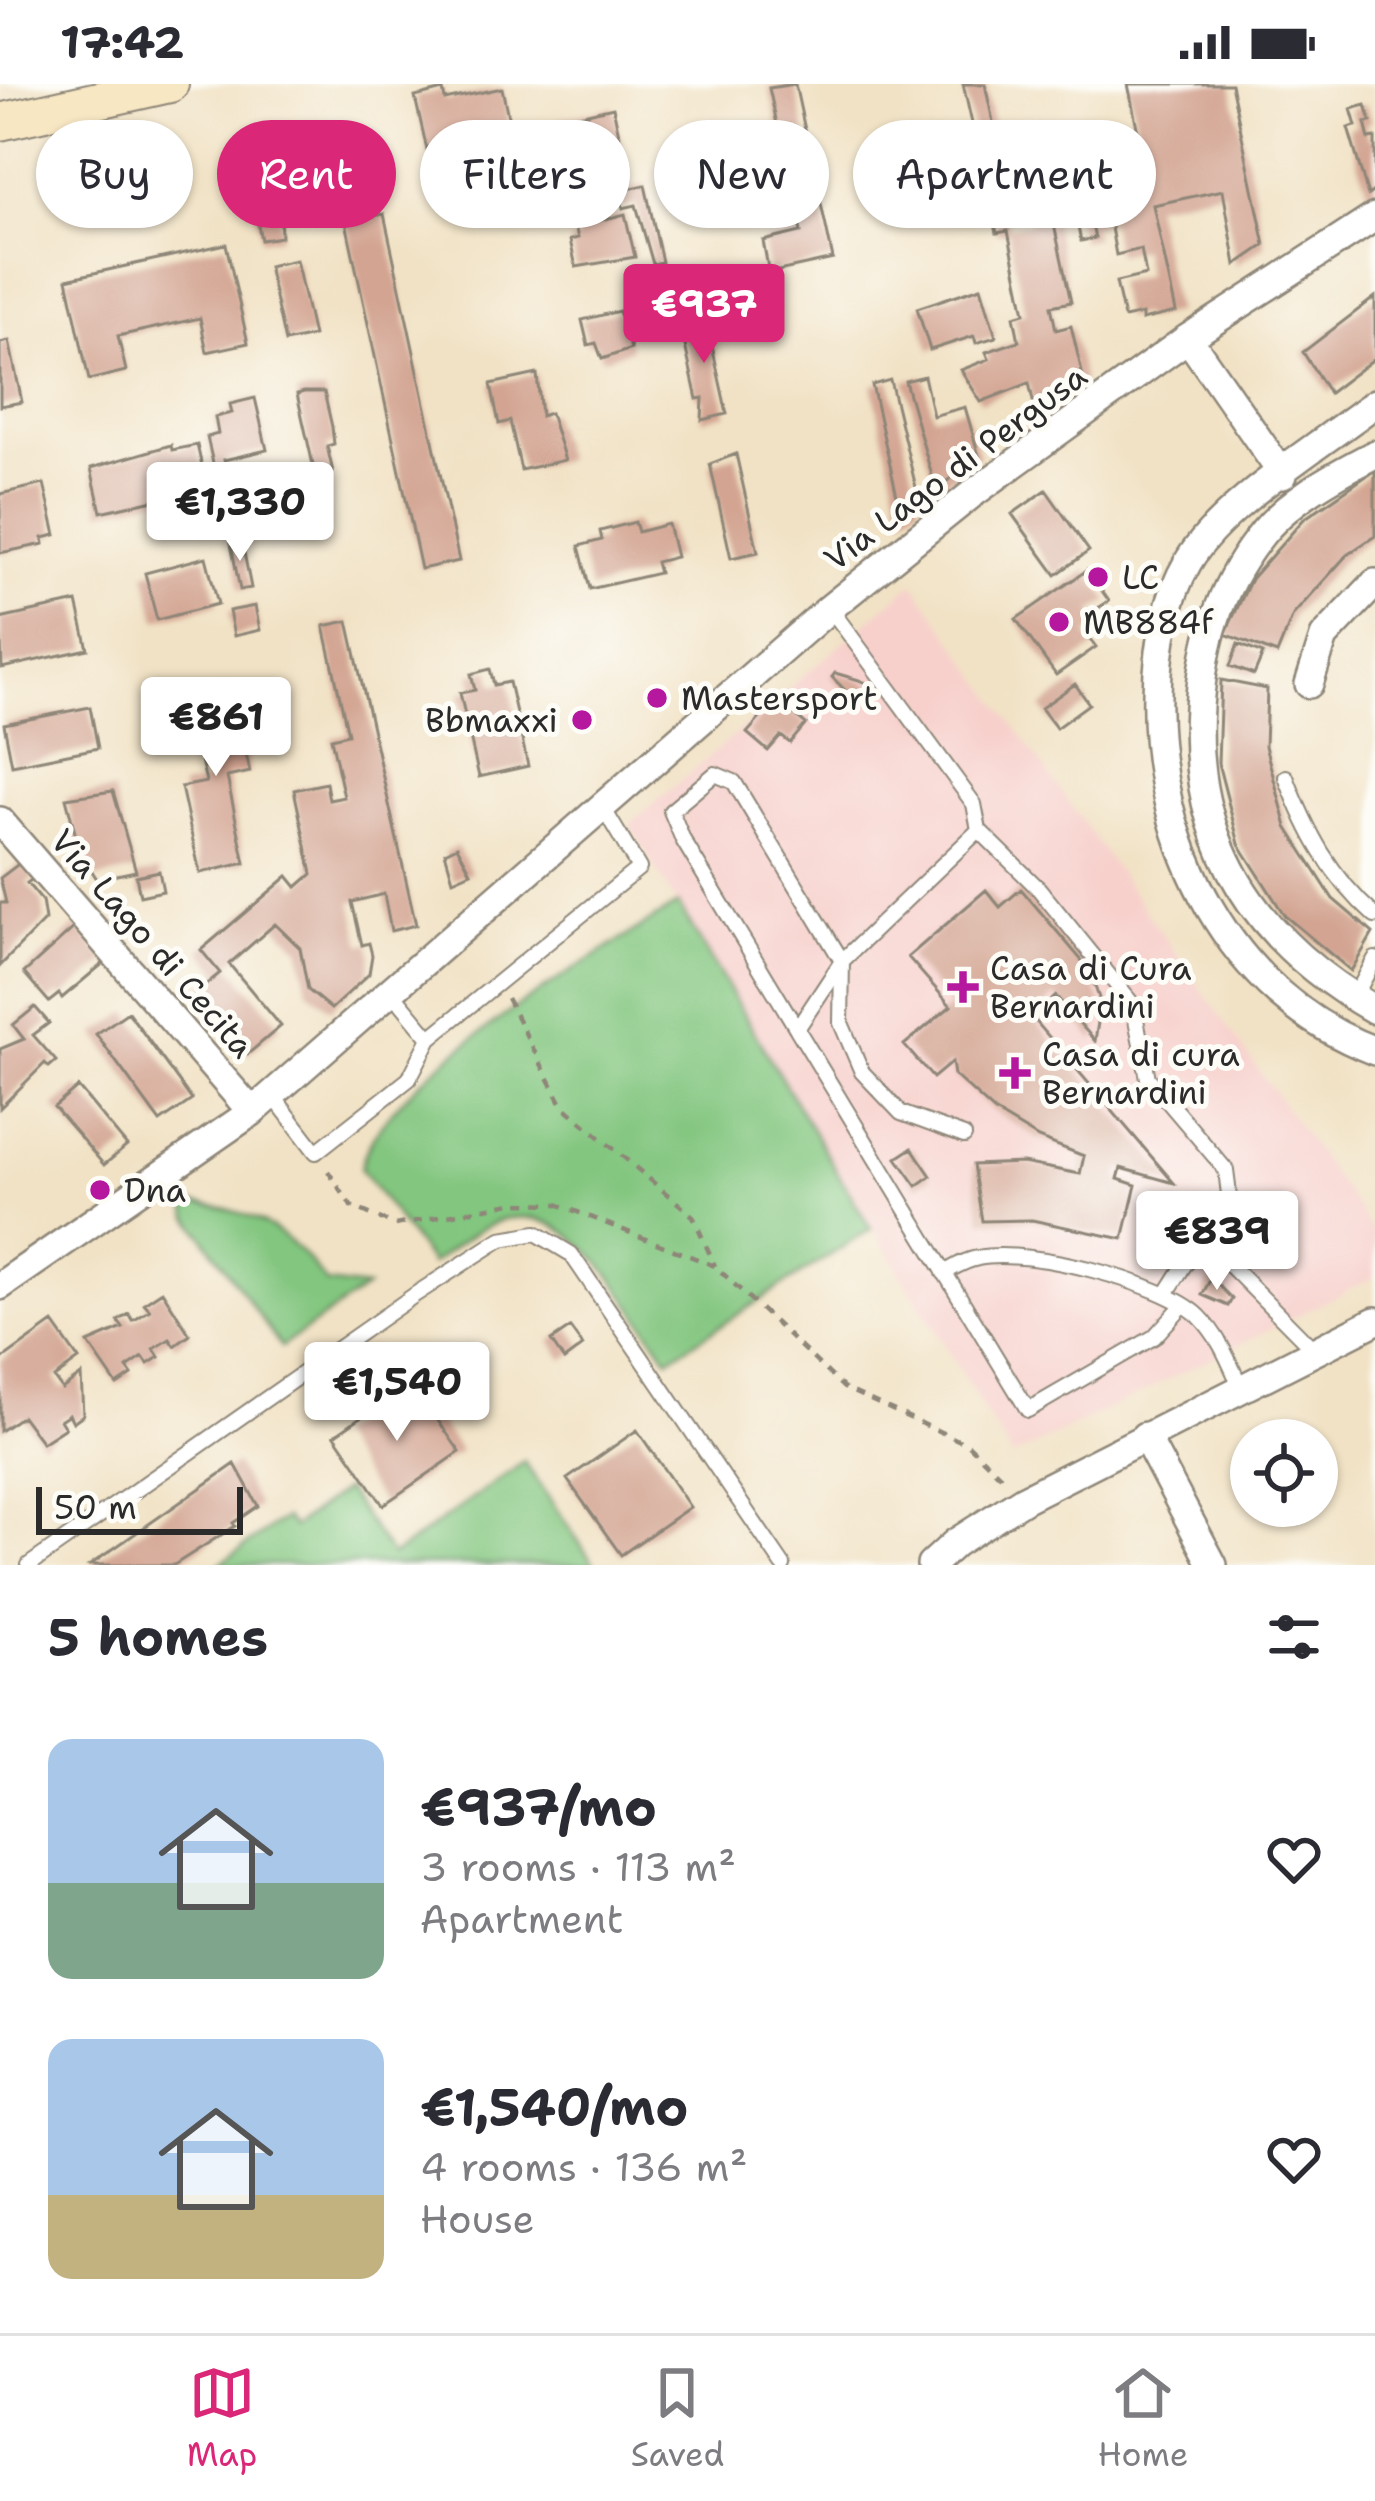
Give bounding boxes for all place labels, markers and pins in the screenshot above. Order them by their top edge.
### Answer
pin: €937 [633,264,775,366]
pin: €1,330 [142,462,338,564]
place label: LC [1122,555,1159,600]
marker: LC [1085,564,1111,590]
place label: MB884f [1083,600,1214,645]
marker: MB884f [1046,609,1072,635]
place label: Mastersport [681,676,878,721]
pin: €861 [145,677,287,779]
marker: Mastersport [644,685,670,711]
place label: Bbmaxxi [425,698,558,743]
marker: Bbmaxxi [569,707,595,733]
place label: Casa di Cura Bernardini [990,946,1191,1029]
marker: Casa di Cura Bernardini [947,971,979,1003]
place label: Casa di cura Bernardini [1042,1032,1240,1115]
marker: Casa di cura Bernardini [999,1057,1031,1089]
place label: Dna [124,1168,186,1213]
marker: Dna [87,1177,113,1203]
pin: €839 [1146,1191,1288,1293]
pin: €1,540 [299,1342,495,1444]

